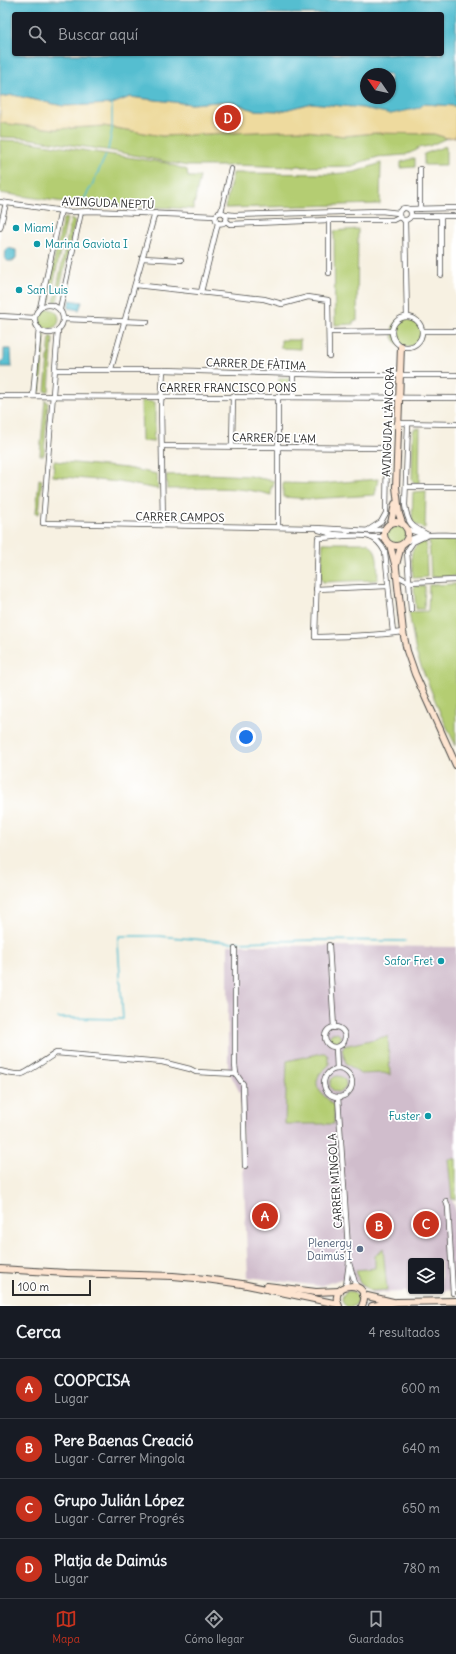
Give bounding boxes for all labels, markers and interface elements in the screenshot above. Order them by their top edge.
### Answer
search box [12,12,444,56]
icon: search [26,23,48,45]
text: Buscar aquí [58,25,138,44]
north arrow [360,68,396,104]
pin: D [215,103,241,133]
street label: AVINGUDA NEPTÚ [61,193,155,212]
place label: Miami [24,221,54,235]
marker: Miami [11,223,21,233]
place label: Marina Gaviota I [45,237,128,251]
marker: Marina Gaviota I [32,239,42,249]
place label: San Luis [27,283,68,297]
marker: San Luis [14,285,24,295]
street label: CARRER DE FÀTIMA [206,354,306,373]
street label: AVINGUDA L'ÀNCORA [378,367,397,477]
street label: CARRER FRANCISCO PONS [159,381,297,395]
street label: CARRER DE L'AM [232,430,316,446]
street label: CARRER CAMPOS [135,509,225,525]
your location [236,727,256,747]
place label: Safor Fret [384,954,433,968]
marker: Safor Fret [436,956,446,966]
place label: Fuster [389,1109,420,1123]
marker: Fuster [423,1111,433,1121]
street label: CARRER MINGOLA [325,1133,345,1229]
pin: A [252,1201,278,1231]
pin: C [413,1209,439,1239]
pin: B [366,1211,392,1241]
place label: Plenergy Daimús I [307,1236,352,1263]
marker: Plenergy Daimús I [355,1244,365,1254]
map controls [408,1258,444,1294]
button: layers [408,1258,444,1294]
scale bar [12,1278,91,1297]
text: 100 m [18,1280,49,1294]
text: Cerca [16,1321,61,1343]
text: 4 resultados [368,1324,440,1341]
text: COOPCISA [54,1371,130,1390]
text: A [25,1380,33,1397]
text: 600 m [401,1380,440,1397]
text: Lugar [54,1390,88,1407]
text: Pere Baenas Creació [54,1431,193,1450]
text: B [25,1440,33,1457]
text: 640 m [402,1440,440,1457]
text: Lugar · Carrer Mingola [54,1450,185,1467]
text: Grupo Julián López [54,1491,184,1510]
text: C [25,1500,33,1517]
text: 650 m [402,1500,440,1517]
text: Lugar · Carrer Progrés [54,1510,184,1527]
text: Platja de Daimús [54,1551,167,1570]
text: D [24,1560,34,1577]
text: 780 m [403,1560,440,1577]
text: Lugar [54,1570,88,1587]
tab: Mapa [52,1608,80,1646]
tab: Cómo llegar [184,1608,244,1646]
tab: Guardados [348,1608,404,1646]

